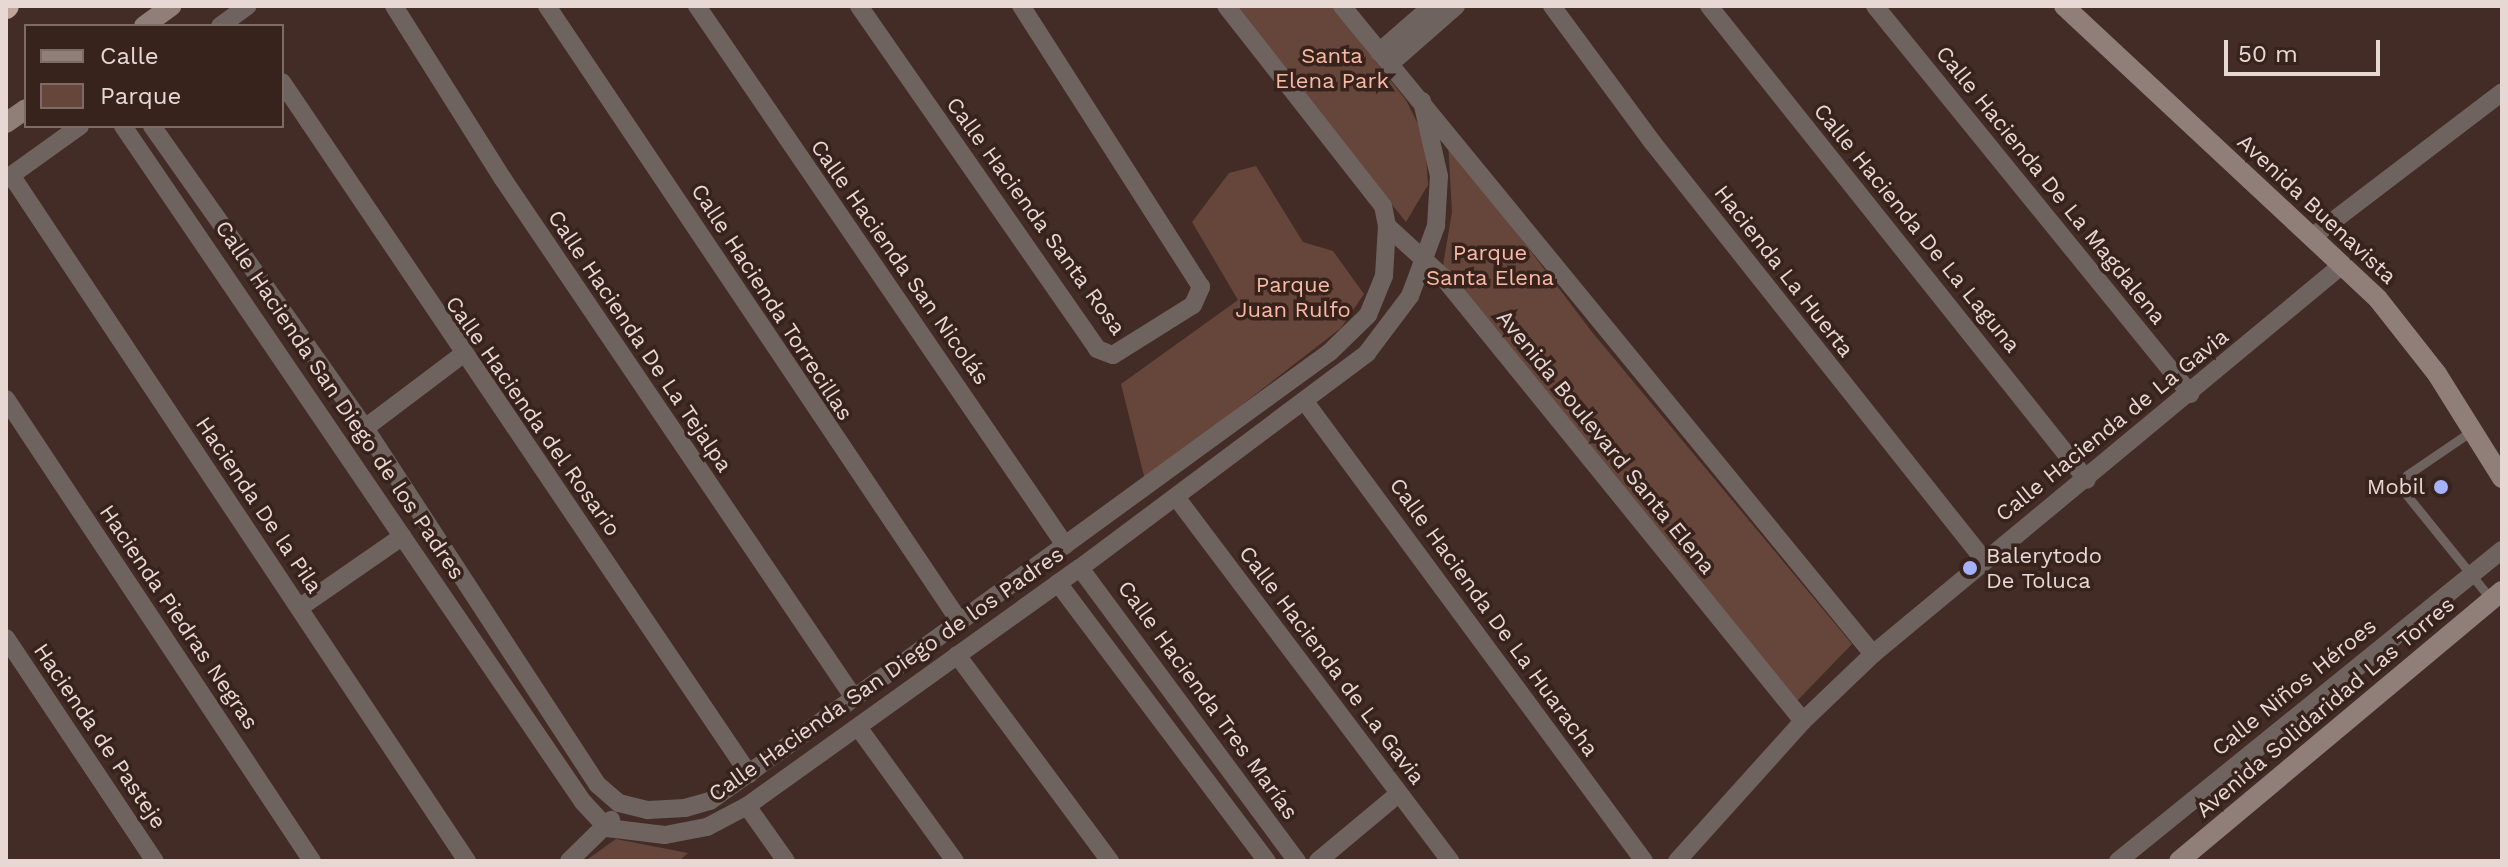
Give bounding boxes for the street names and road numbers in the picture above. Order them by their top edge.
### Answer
street label: Calle Hacienda De La Magdalena [1930,40,2172,330]
street label: Calle Hacienda Santa Rosa [941,92,1131,340]
street label: Calle Hacienda De La Laguna [1808,98,2026,358]
street label: Avenida Buenavista [2232,128,2402,290]
street label: Calle Hacienda San Nicolás [805,134,995,390]
street label: Calle Hacienda Torrecillas [685,178,859,426]
street label: Hacienda La Huerta [1708,179,1860,363]
street label: Calle Hacienda De La Tejalpa [542,204,738,478]
street label: Calle Hacienda San Diego de los Padres [209,215,471,585]
street label: Calle Hacienda del Rosario [440,290,626,542]
street label: Avenida Boulevard Santa Elena [1491,304,1721,580]
street label: Calle Hacienda de La Gavia [1990,323,2234,527]
street label: Hacienda De la Pila [190,411,328,599]
street label: Calle Hacienda De La Huaracha [1384,472,1604,762]
street label: Hacienda Piedras Negras [94,499,264,735]
street label: Calle Hacienda de La Gavia [1233,540,1431,790]
street label: Calle Hacienda San Diego de los Padres [703,541,1069,807]
street label: Calle Hacienda Tres Marías [1112,575,1304,825]
street label: Avenida Solidaridad Las Torres [2190,591,2460,823]
street label: Calle Niños Héroes [2206,613,2382,761]
street label: Hacienda de Pasteje [28,638,172,834]

